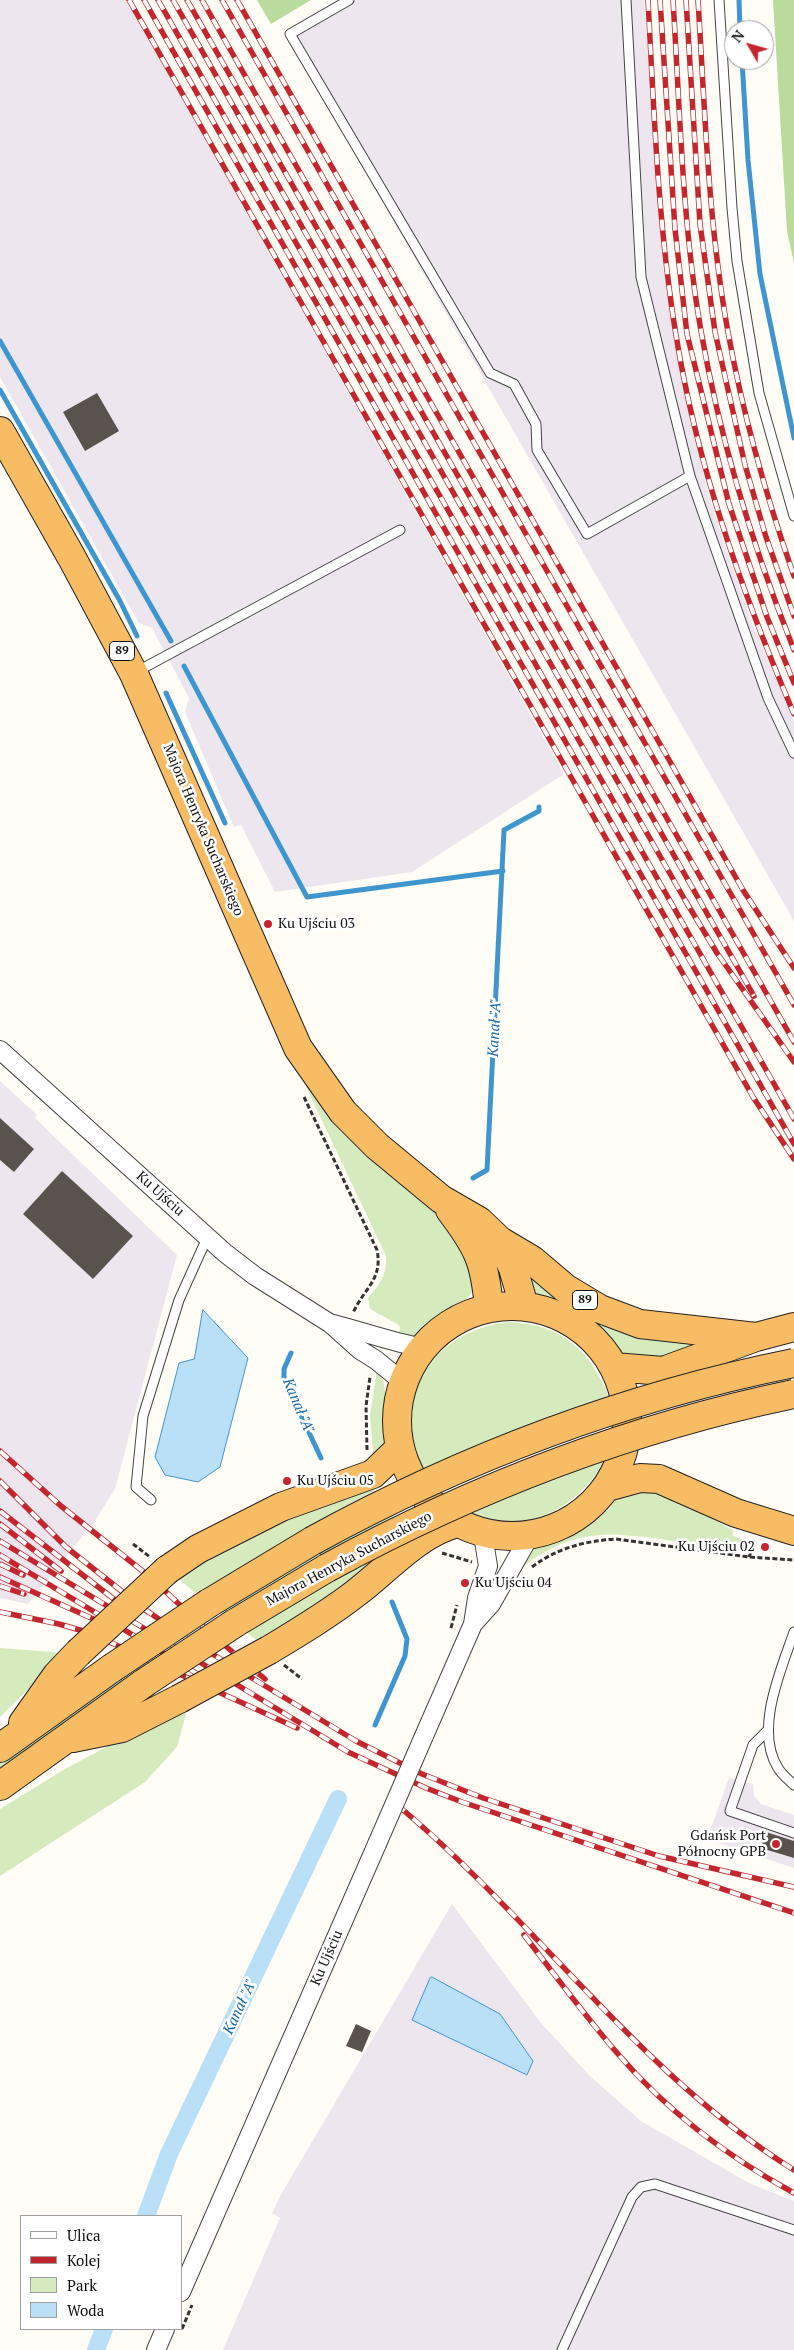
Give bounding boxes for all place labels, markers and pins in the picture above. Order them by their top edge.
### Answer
place label: Ku Ujściu 03 [278,916,355,932]
marker: Ku Ujściu 03 [262,918,274,930]
place label: Ku Ujściu 05 [297,1473,374,1489]
marker: Ku Ujściu 05 [281,1475,293,1487]
place label: Ku Ujściu 02 [678,1539,755,1555]
marker: Ku Ujściu 02 [759,1541,771,1553]
place label: Ku Ujściu 04 [475,1575,552,1591]
marker: Ku Ujściu 04 [459,1577,471,1589]
place label: Gdańsk Port Północny GPB [678,1828,766,1860]
marker: Gdańsk Port Północny GPB [770,1838,782,1850]

